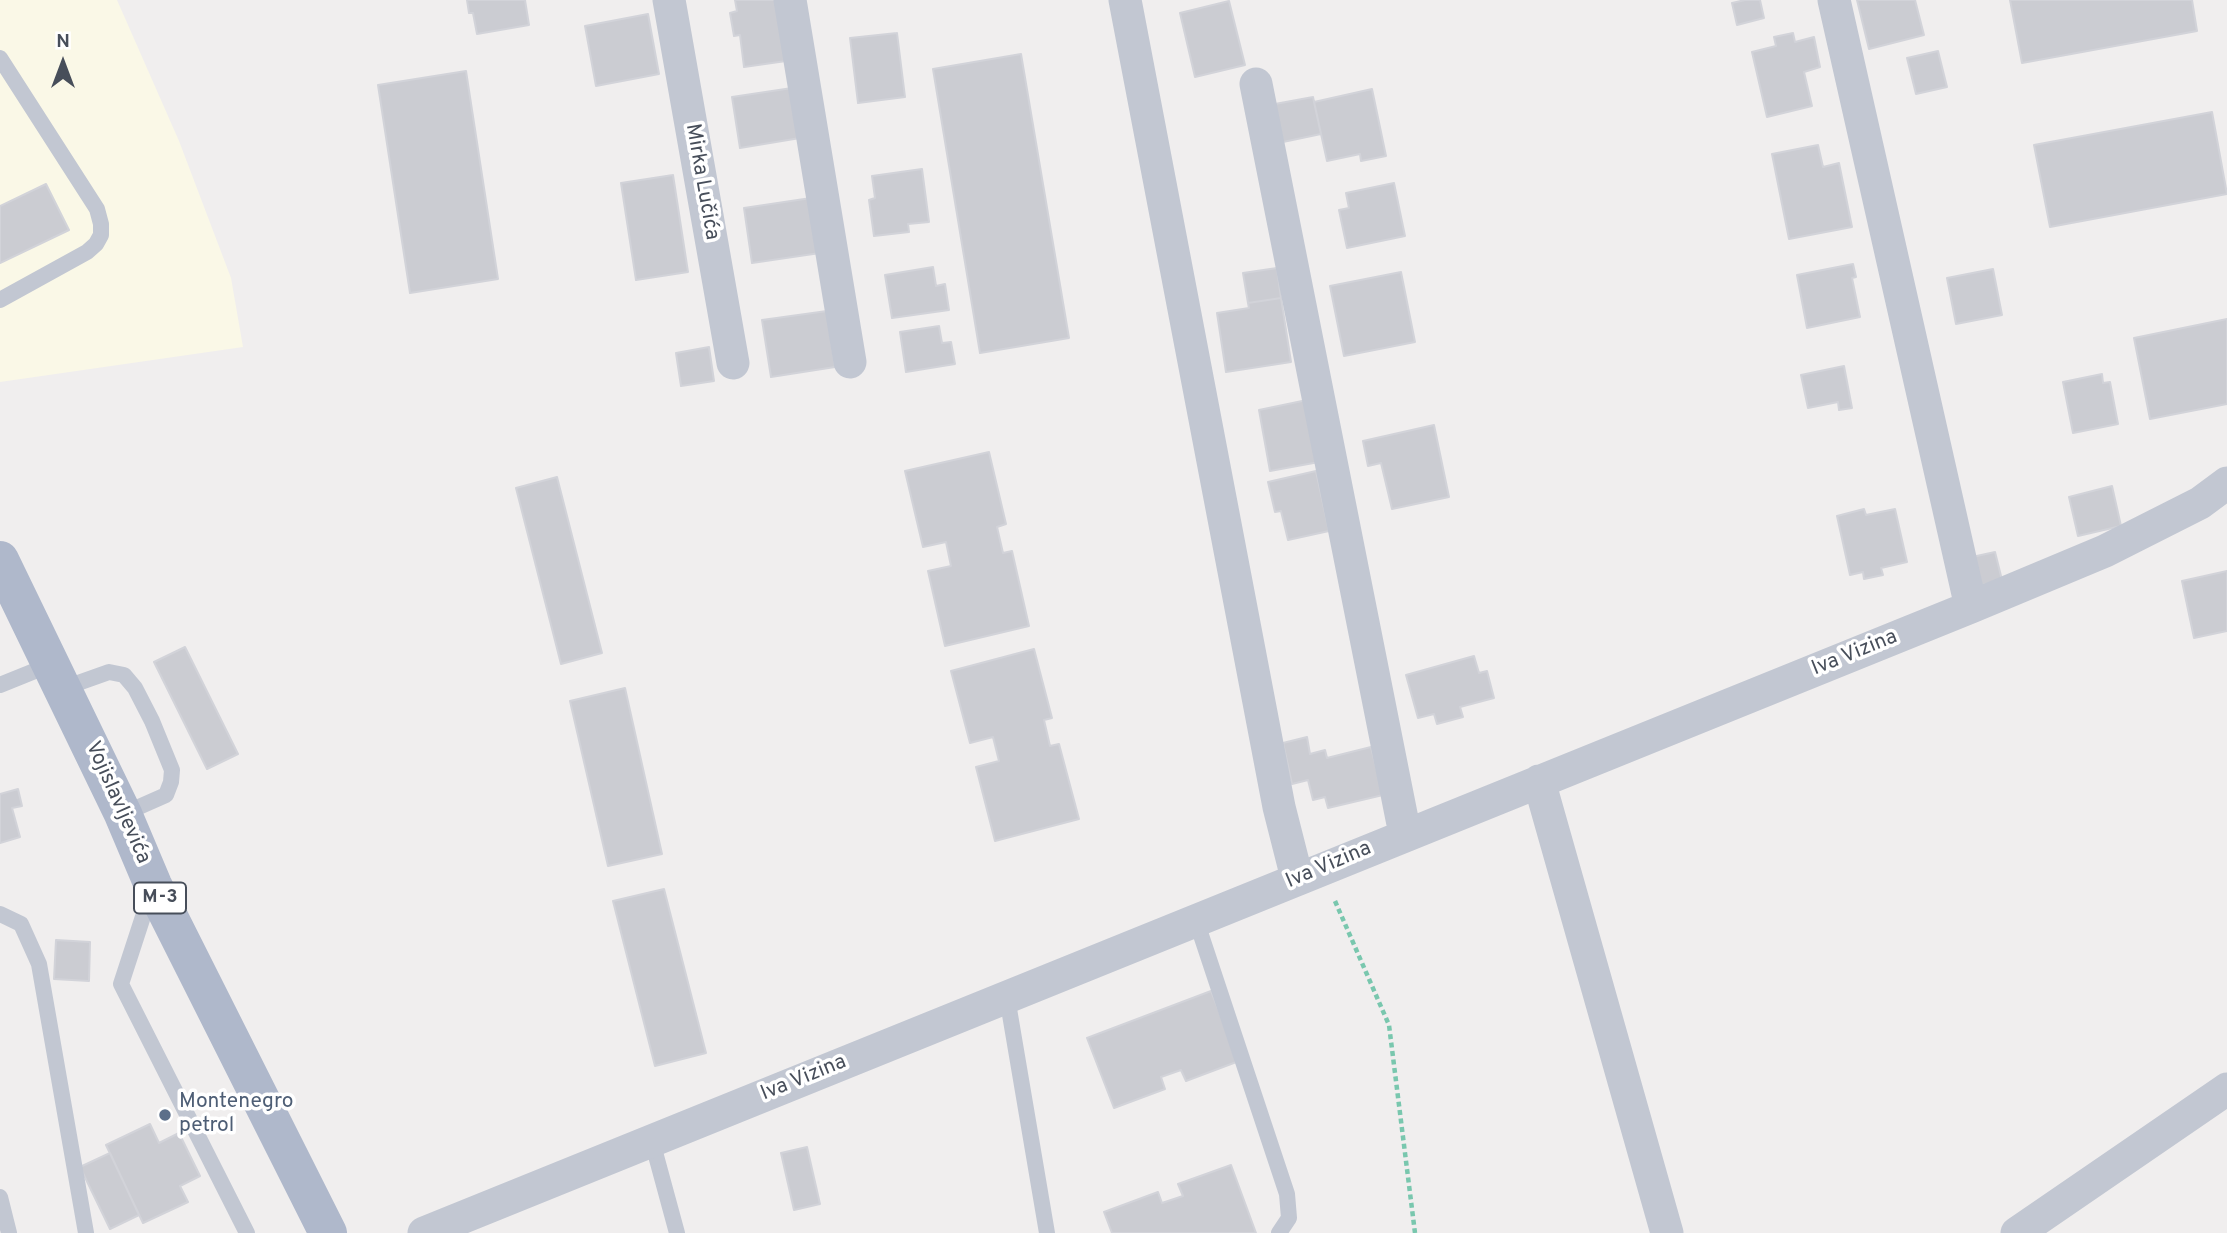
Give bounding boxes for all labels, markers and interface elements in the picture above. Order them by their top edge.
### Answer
north arrow [28,28,98,98]
text: N [56,30,70,54]
street label: Mirka Lučića [678,122,724,242]
street label: Iva Vizina [1808,625,1902,683]
street label: Vojislavljevića [79,738,155,868]
street label: Iva Vizina [1283,837,1375,895]
road number: M-3 [134,882,186,914]
street label: Iva Vizina [757,1050,851,1108]
place label: Montenegro petrol [179,1090,293,1140]
marker: Montenegro petrol [157,1107,173,1123]

